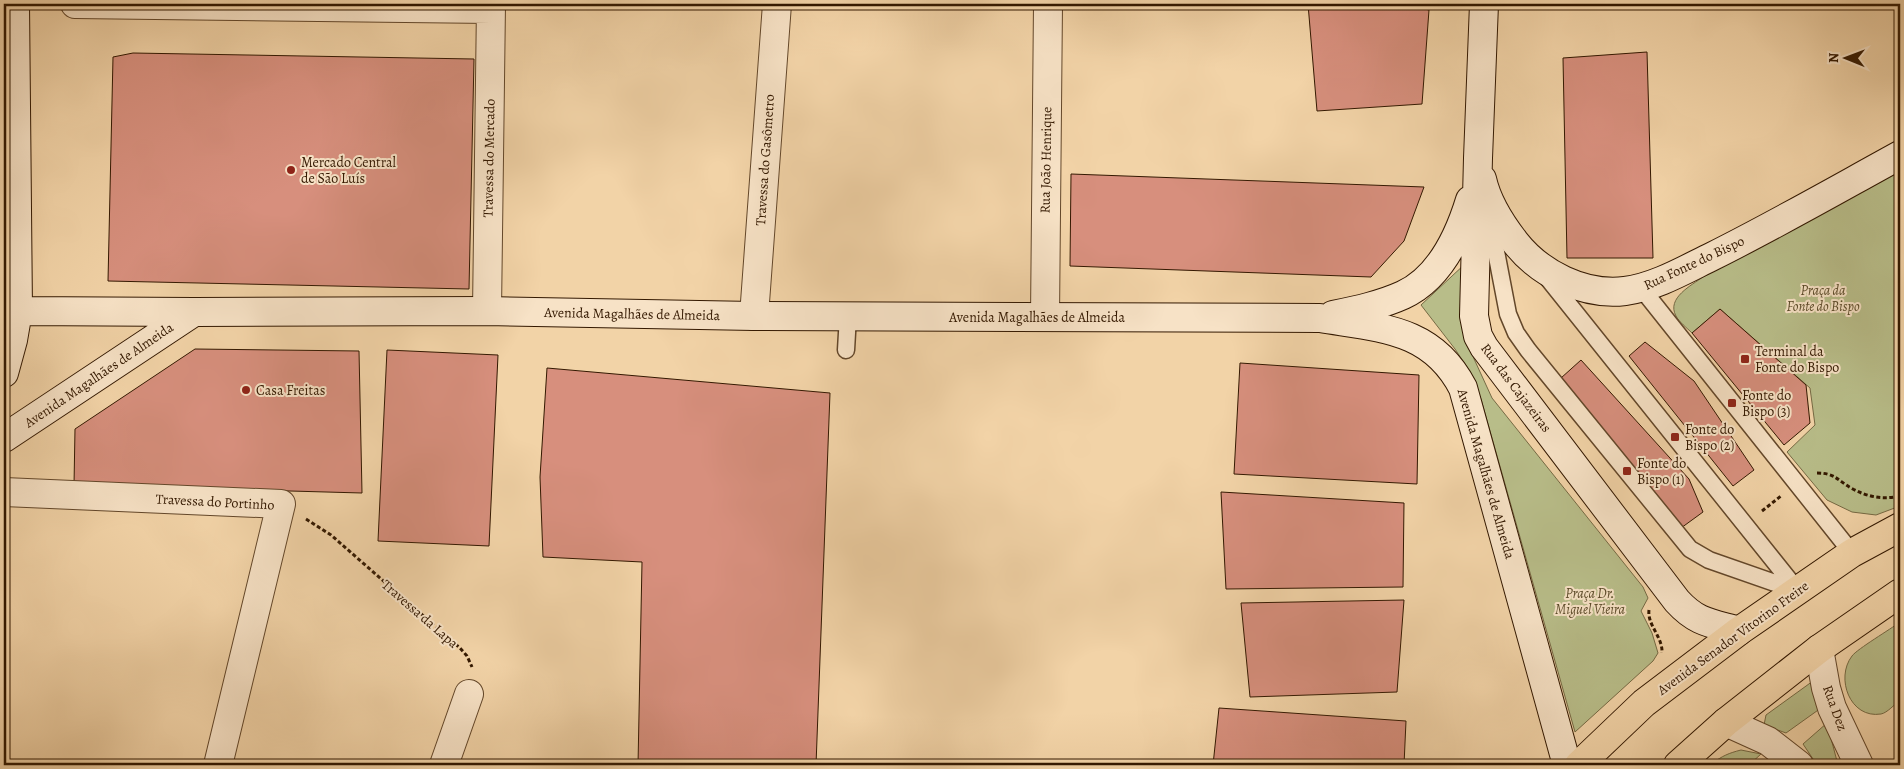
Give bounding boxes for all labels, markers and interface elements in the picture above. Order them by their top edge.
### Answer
north arrow [1822,32,1872,82]
text: N [1824,53,1843,63]
street label: Travessa do Gasômetro [751,94,779,226]
street label: Travessa do Mercado [478,98,500,218]
street label: Rua João Henrique [1036,106,1056,214]
place label: Mercado Central de São Luís [301,153,396,188]
marker: Mercado Central de São Luís [285,164,297,176]
street label: Rua Fonte do Bispo [1640,231,1748,295]
park label: Praça da Fonte do Bispo [1786,281,1860,316]
street label: Avenida Magalhães de Almeida [543,303,721,325]
street label: Avenida Magalhães de Almeida [948,308,1126,327]
street label: Avenida Magalhães de Almeida [20,318,178,433]
street label: Rua das Cajazeiras [1476,340,1556,436]
place label: Terminal da Fonte do Bispo [1755,342,1839,377]
marker: Terminal da Fonte do Bispo [1739,353,1751,365]
place label: Casa Freitas [256,381,325,400]
marker: Casa Freitas [240,384,252,396]
street label: Avenida Magalhães de Almeida [1452,386,1520,562]
place label: Fonte do Bispo (3) [1742,386,1791,421]
marker: Fonte do Bispo (3) [1726,397,1738,409]
place label: Fonte do Bispo (2) [1685,420,1734,455]
marker: Fonte do Bispo (2) [1669,431,1681,443]
place label: Fonte do Bispo (1) [1637,454,1686,489]
marker: Fonte do Bispo (1) [1621,465,1633,477]
street label: Travessa do Portinho [155,489,275,515]
street label: Travessa da Lapa [378,575,463,653]
street label: Avenida Senador Vitorino Freire [1653,577,1813,700]
park label: Praça Dr. Miguel Vieira [1555,584,1626,619]
street label: Rua Dez [1818,682,1852,734]

